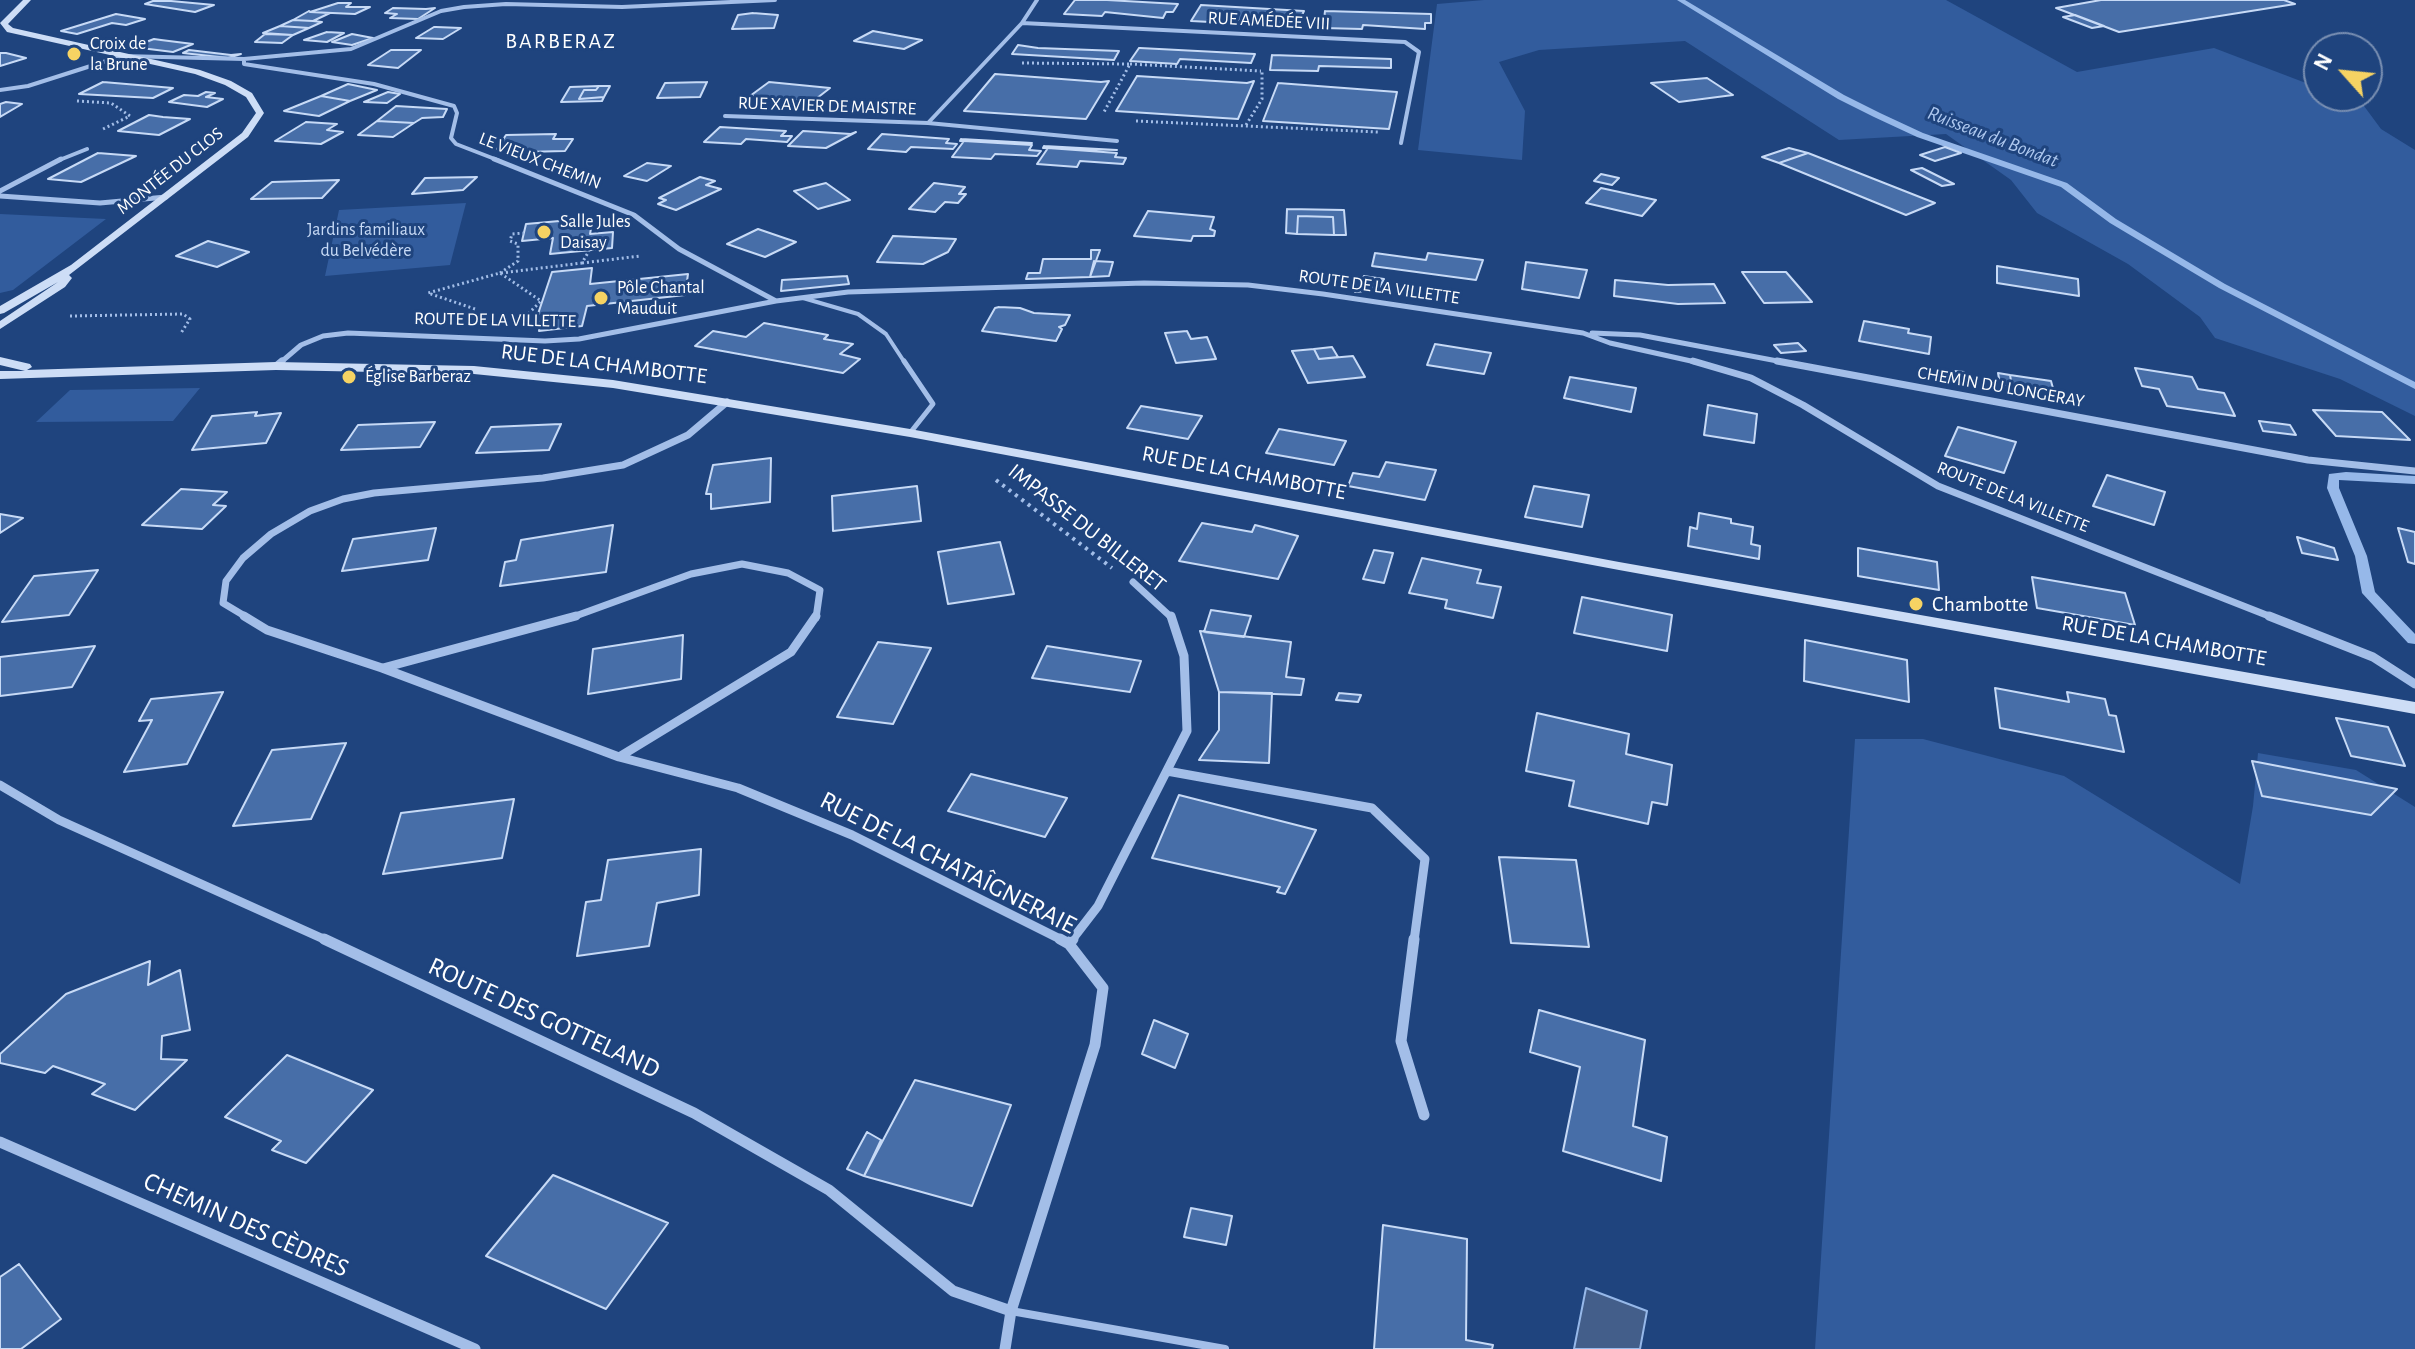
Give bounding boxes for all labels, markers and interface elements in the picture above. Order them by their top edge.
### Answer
street label: RUE AMÉDÉE VIII [1207,7,1331,35]
district label: BARBERAZ [505,28,617,54]
north arrow [2303,32,2383,112]
place label: Croix de la Brune [90,33,148,76]
marker: Croix de la Brune [65,45,83,63]
text: N [2310,50,2337,74]
street label: RUE XAVIER DE MAISTRE [738,92,916,120]
water label: Ruisseau du Bondat [1924,101,2062,173]
street label: MONTÉE DU CLOS [113,123,227,219]
street label: LE VIEUX CHEMIN [476,128,604,194]
place label: Salle Jules Daisay [560,211,631,254]
park label: Jardins familiaux du Belvédère [307,219,425,262]
marker: Salle Jules Daisay [535,223,553,241]
street label: ROUTE DE LA VILLETTE [1297,265,1461,309]
place label: Pôle Chantal Mauduit [617,277,705,320]
marker: Pôle Chantal Mauduit [592,289,610,307]
street label: ROUTE DE LA VILLETTE [414,308,576,332]
street label: RUE DE LA CHAMBOTTE [499,338,709,390]
street label: CHEMIN DU LONGERAY [1916,362,2086,412]
place label: Église Barberaz [365,366,471,388]
marker: Église Barberaz [340,368,358,386]
street label: RUE DE LA CHAMBOTTE [1140,440,1348,506]
street label: ROUTE DE LA VILLETTE [1934,457,2092,537]
street label: IMPASSE DU BILLERET [1003,458,1171,598]
place label: Chambotte [1932,591,2028,617]
marker: Chambotte [1907,595,1925,613]
street label: RUE DE LA CHAMBOTTE [2060,610,2268,672]
street label: RUE DE LA CHATAÎGNERAIE [815,785,1081,941]
street label: ROUTE DES GOTTELAND [423,951,665,1085]
street label: CHEMIN DES CÈDRES [139,1166,353,1284]

